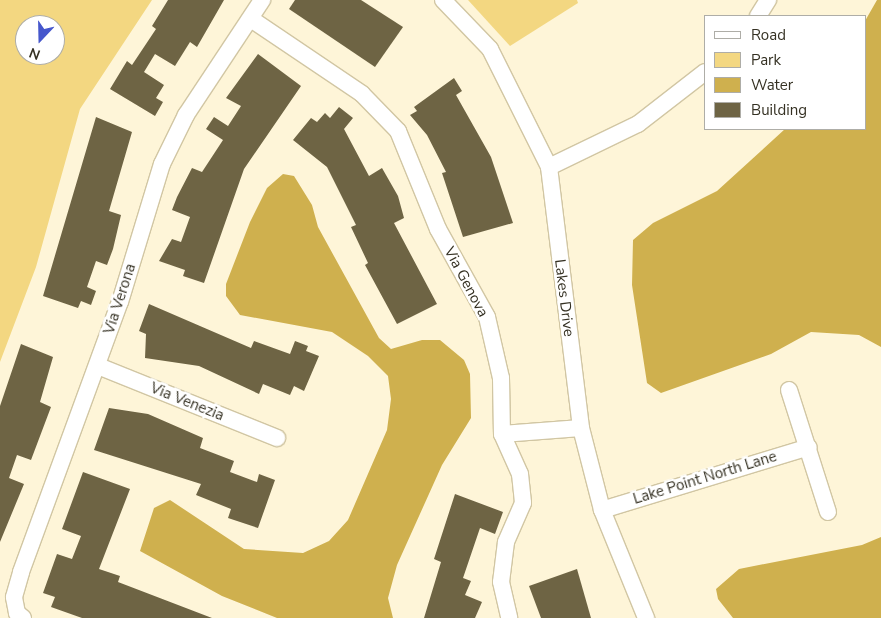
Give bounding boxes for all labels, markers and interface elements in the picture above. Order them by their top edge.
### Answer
north arrow [15,15,65,65]
legend [704,15,866,130]
text: Road [751,25,786,45]
text: N [27,43,43,64]
text: Park [751,50,781,70]
text: Water [751,75,793,95]
text: Building [751,100,807,120]
street label: Via Genova [440,244,492,320]
street label: Lakes Drive [550,258,578,338]
street label: Via Verona [100,261,140,337]
street label: Via Venezia [148,379,226,425]
street label: Lake Point North Lane [631,448,779,508]

